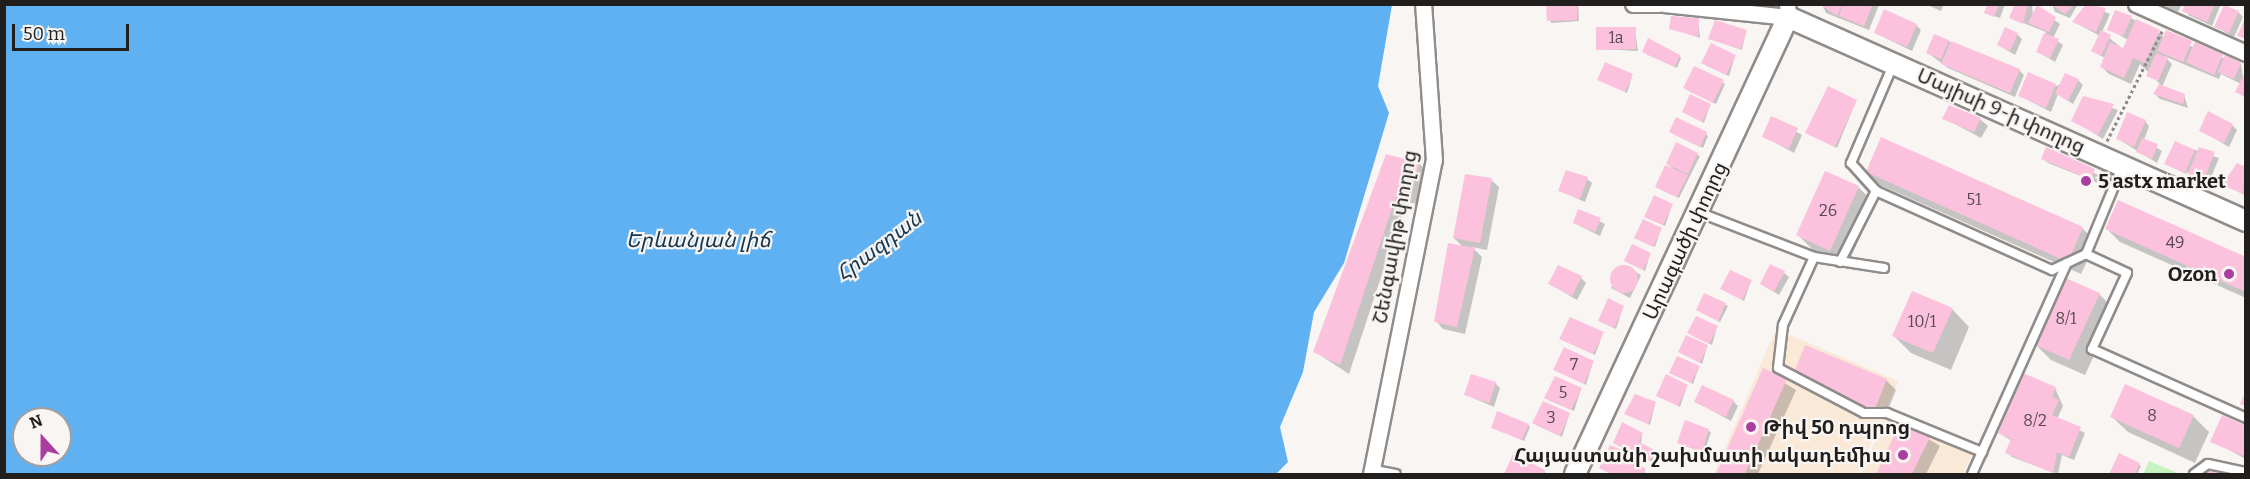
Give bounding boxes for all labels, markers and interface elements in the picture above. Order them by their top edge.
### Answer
scale bar [15,12,132,50]
text: 50 m [23,23,65,45]
house number: 1a [1608,28,1624,48]
street label: Մայիսի 9-ի փողոց [1913,63,2089,159]
street label: Շենգավիթ փողոց [1368,148,1422,326]
street label: Արագածի փողոց [1638,158,1732,324]
place label: 5 astx market [2098,169,2226,193]
marker: 5 astx market [2079,174,2093,188]
house number: 51 [1967,190,1981,210]
house number: 26 [1819,201,1837,221]
water label: Հրազդան [831,206,927,286]
water label: Երևանյան լիճ [626,227,770,253]
house number: 49 [2166,233,2184,253]
place label: Ozon [2168,262,2217,286]
marker: Ozon [2222,267,2236,281]
house number: 8/1 [2055,309,2077,329]
house number: 10/1 [1908,312,1936,332]
house number: 7 [1570,355,1578,375]
house number: 5 [1559,383,1567,403]
house number: 8 [2147,406,2157,426]
north arrow [12,407,72,467]
house number: 3 [1546,408,1556,428]
text: N [27,411,45,433]
house number: 8/2 [2023,411,2047,431]
place label: Թիվ 50 դպրոց [1763,415,1910,439]
marker: Թիվ 50 դպրոց [1744,420,1758,434]
place label: Հայաստանի շախմատի ակադեմիա [1514,443,1891,467]
marker: Հայաստանի շախմատի ակադեմիա [1896,448,1910,462]

